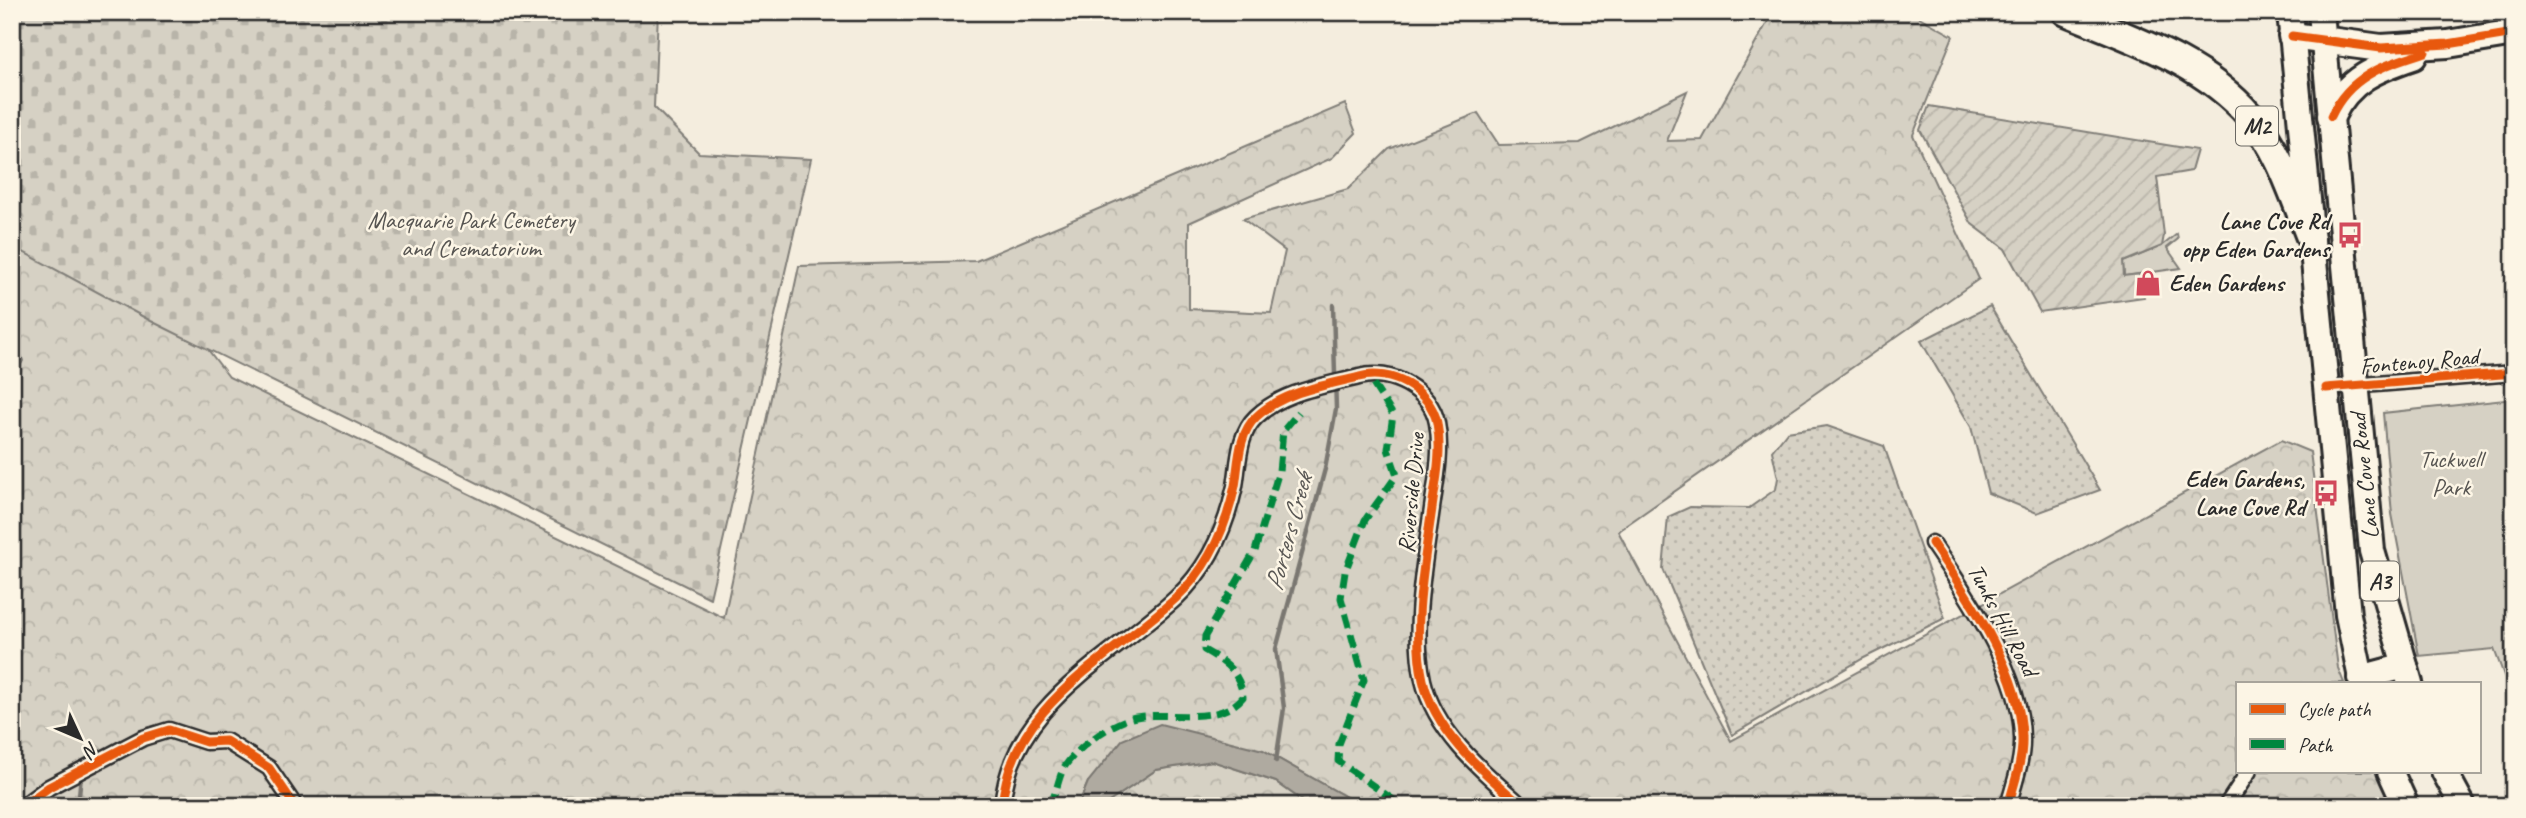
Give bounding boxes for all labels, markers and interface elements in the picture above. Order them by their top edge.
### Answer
road number: M2 [2236,106,2278,146]
park label: Macquarie Park Cemetery and Crematorium [367,205,576,263]
place label: Lane Cove Rd opp Eden Gardens [2181,206,2333,264]
bus stop icon: Lane Cove Rd opp Eden Gardens [2335,220,2365,250]
shop icon: Eden Gardens [2133,268,2163,298]
place label: Eden Gardens [2169,268,2286,298]
street label: Fontenoy Road [2358,341,2483,381]
street label: Lane Cove Road [2342,408,2386,540]
street label: Riverside Drive [1391,430,1431,554]
park label: Tuckwell Park [2419,444,2487,502]
place label: Eden Gardens, Lane Cove Rd [2186,464,2309,522]
water label: Porters Creek [1257,465,1321,594]
bus stop icon: Eden Gardens, Lane Cove Rd [2311,478,2341,508]
street label: Tunks Hill Road [1961,559,2047,685]
road number: A3 [2361,562,2399,600]
legend [2236,682,2480,772]
text: Cycle path [2298,696,2371,722]
north arrow [46,702,116,772]
text: Path [2298,732,2334,758]
text: N [77,737,104,764]

